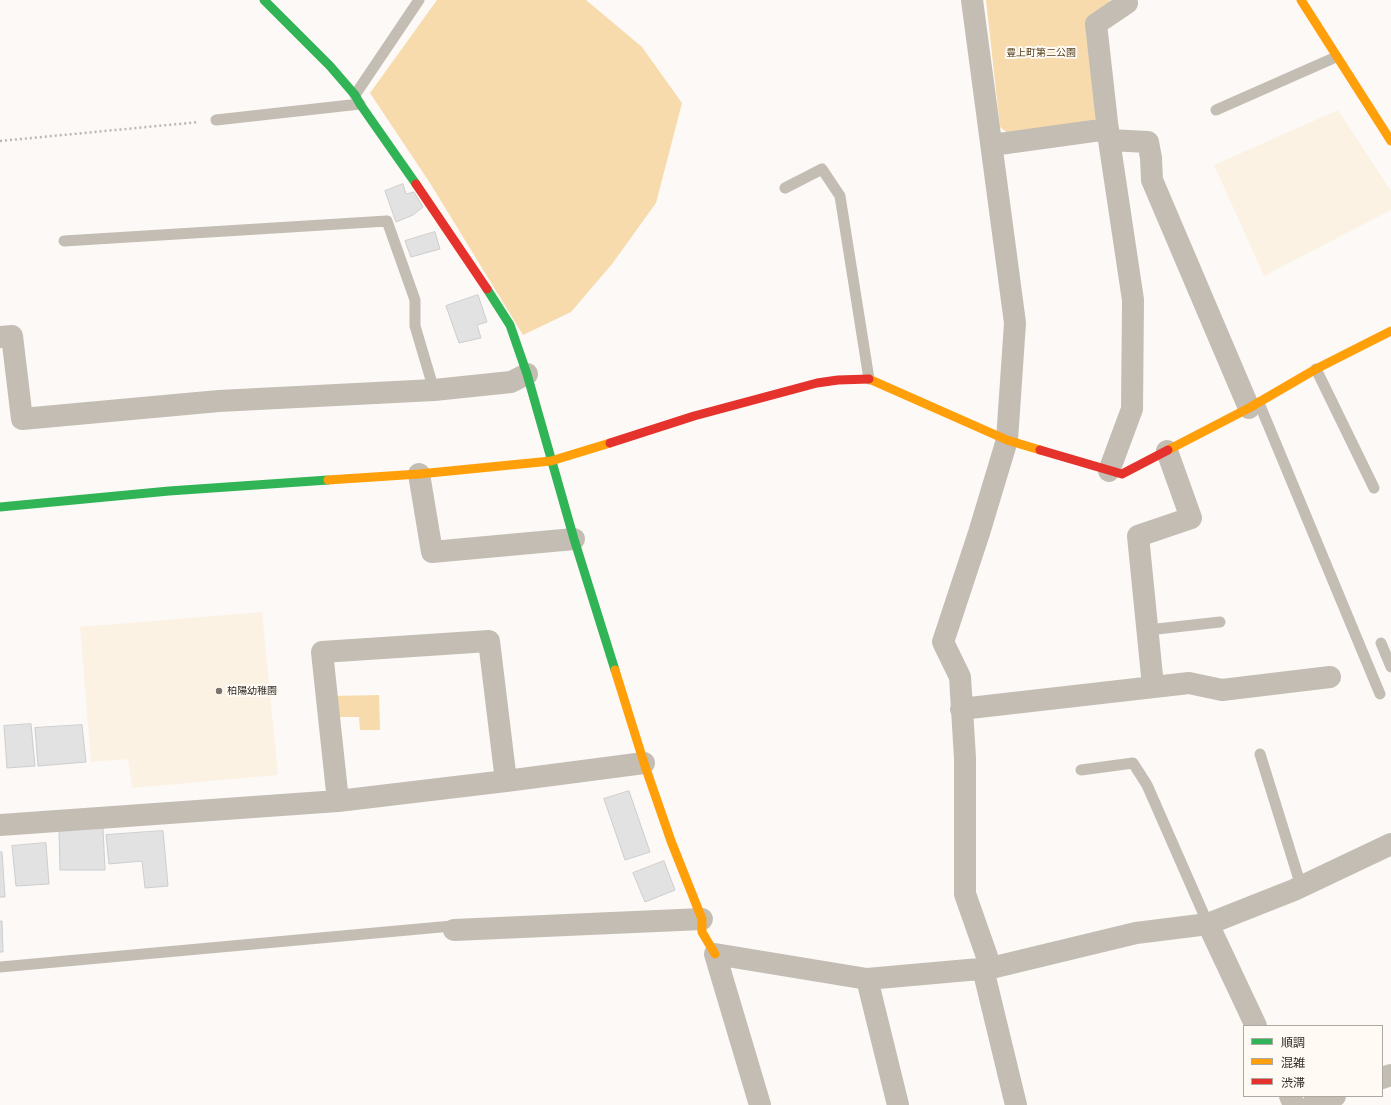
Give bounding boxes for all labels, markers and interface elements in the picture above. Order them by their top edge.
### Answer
park label: 豊上町第二公園 [1006,47,1076,59]
place label: 柏陽幼稚園 [227,685,277,697]
marker: 柏陽幼稚園 [214,686,224,696]
legend [1243,1025,1383,1097]
text: 順調 [1281,1035,1305,1050]
text: 混雑 [1281,1055,1305,1070]
text: 渋滞 [1281,1075,1305,1090]

